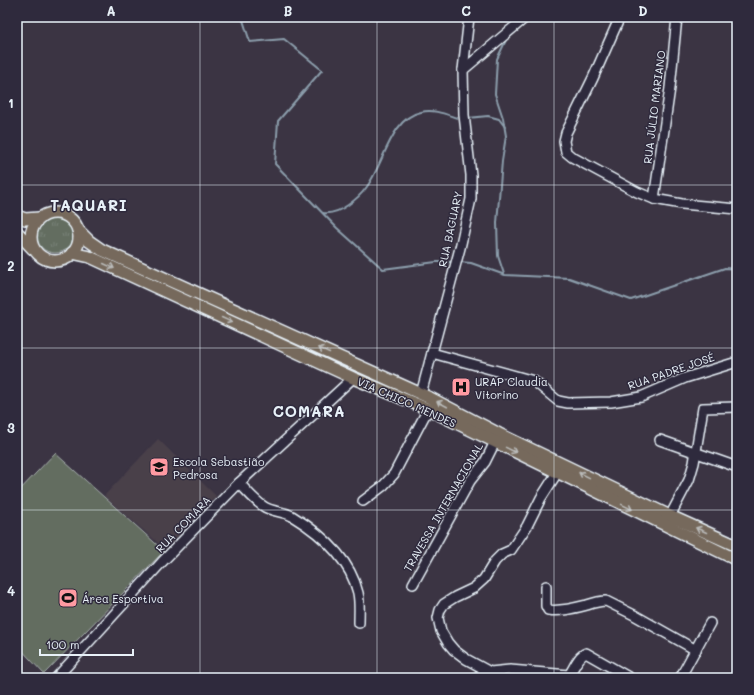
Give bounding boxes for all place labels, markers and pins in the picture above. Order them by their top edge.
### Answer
place label: URAP Claudia Vitorino [475,374,548,402]
hospital icon: URAP Claudia Vitorino [450,376,472,398]
place label: Escola Sebastião Pedrosa [173,454,265,482]
school or university icon: Escola Sebastião Pedrosa [148,456,170,478]
sports icon: Área Esportiva [57,587,79,609]
place label: Área Esportiva [82,591,164,606]

